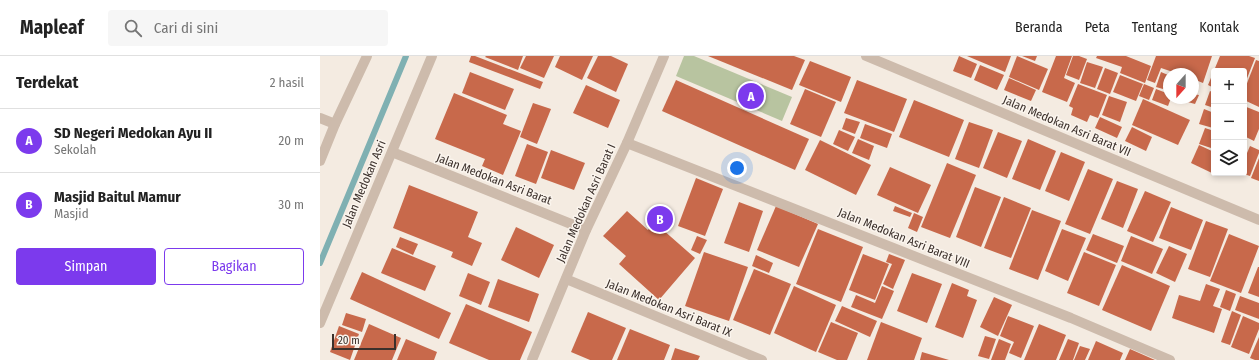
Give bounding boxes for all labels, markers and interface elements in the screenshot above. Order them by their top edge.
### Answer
search box [108,10,388,46]
text: Mapleaf [20,16,84,39]
icon: search [122,17,144,39]
text: Cari di sini [154,19,218,37]
text: Beranda [1015,19,1063,36]
text: Peta [1085,19,1110,36]
text: Tentang [1132,19,1177,36]
text: Kontak [1199,19,1239,36]
north arrow [1163,68,1199,104]
map controls [1211,68,1247,176]
button: + [1211,68,1247,104]
text: Terdekat [16,72,78,93]
text: 2 hasil [270,75,304,90]
pin: A [738,81,764,111]
street label: Jalan Medokan Asri Barat VII [1001,93,1133,159]
button: − [1211,104,1247,140]
text: SD Negeri Medokan Ayu II [54,124,212,142]
text: A [25,133,33,148]
text: 20 m [278,133,304,148]
street label: Jalan Medokan Asri [339,138,389,230]
button: layers [1211,140,1247,176]
text: Sekolah [54,142,96,157]
street label: Jalan Medokan Asri Barat I [554,142,618,264]
street label: Jalan Medokan Asri Barat [434,151,554,207]
your location [727,158,747,178]
text: Masjid Baitul Mamur [54,188,181,206]
text: B [25,197,33,212]
text: 30 m [278,197,304,212]
pin: B [647,204,673,234]
street label: Jalan Medokan Asri Barat VIII [836,205,972,271]
text: Masjid [54,206,89,221]
button: Simpan [16,248,156,285]
button: Bagikan [164,248,304,285]
street label: Jalan Medokan Asri Barat IX [604,276,734,340]
scale bar [332,332,396,351]
text: 20 m [338,334,360,347]

